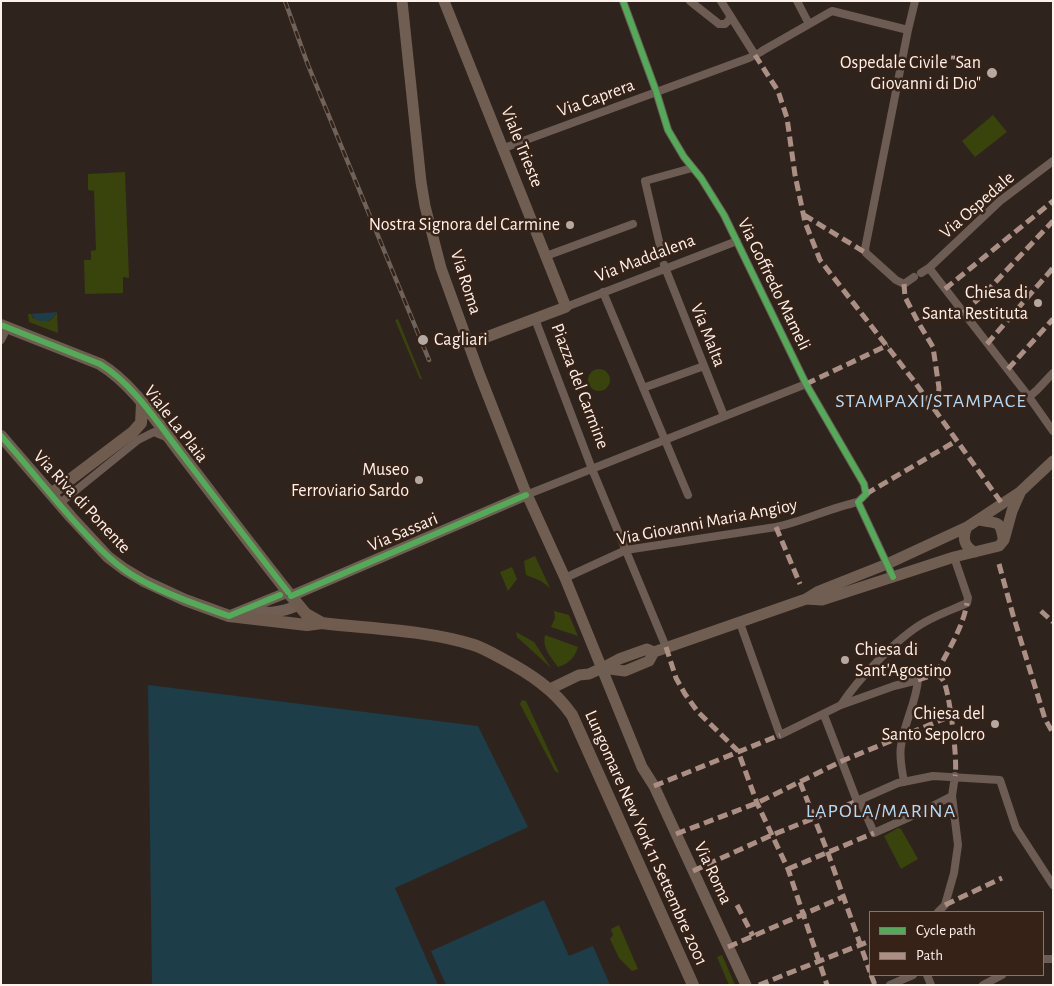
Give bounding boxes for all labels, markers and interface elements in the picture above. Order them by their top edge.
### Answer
place label: Ospedale Civile "San Giovanni di Dio" [840,52,981,94]
marker: Ospedale Civile "San Giovanni di Dio" [985,66,999,80]
street label: Via Caprera [554,74,638,122]
street label: Viale Trieste [496,103,548,191]
street label: Via Ospedale [935,167,1019,243]
place label: Nostra Signora del Carmine [369,214,560,236]
street label: Via Goffredo Mameli [733,214,815,354]
marker: Nostra Signora del Carmine [564,219,576,231]
street label: Via Maddalena [592,229,698,287]
street label: Via Roma [445,247,487,317]
place label: Chiesa di Santa Restituta [922,282,1028,324]
marker: Chiesa di Santa Restituta [1032,297,1044,309]
street label: Via Malta [686,300,730,370]
street label: Piazza del Carmine [546,320,614,452]
place label: Cagliari [434,329,488,351]
marker: Cagliari [416,333,430,347]
street label: Viale La Plaia [139,381,213,467]
district label: STAMPAXI/STAMPACE [833,389,1029,413]
street label: Via Riva di Ponente [29,446,135,558]
place label: Museo Ferroviario Sardo [291,459,409,502]
marker: Museo Ferroviario Sardo [413,474,425,486]
street label: Via Giovanni Maria Angioy [615,494,799,550]
street label: Via Sassari [365,508,441,556]
place label: Chiesa di Sant'Agostino [855,639,951,682]
marker: Chiesa di Sant'Agostino [839,654,851,666]
place label: Chiesa del Santo Sepolcro [882,703,985,746]
street label: Lungomare New York 11 Settembre 2001 [580,707,712,969]
marker: Chiesa del Santo Sepolcro [989,718,1001,730]
district label: LAPOLA/MARINA [804,799,958,823]
street label: Via Roma [689,838,737,908]
legend [869,911,1044,976]
text: Cycle path [916,923,976,938]
text: Path [916,948,943,963]

